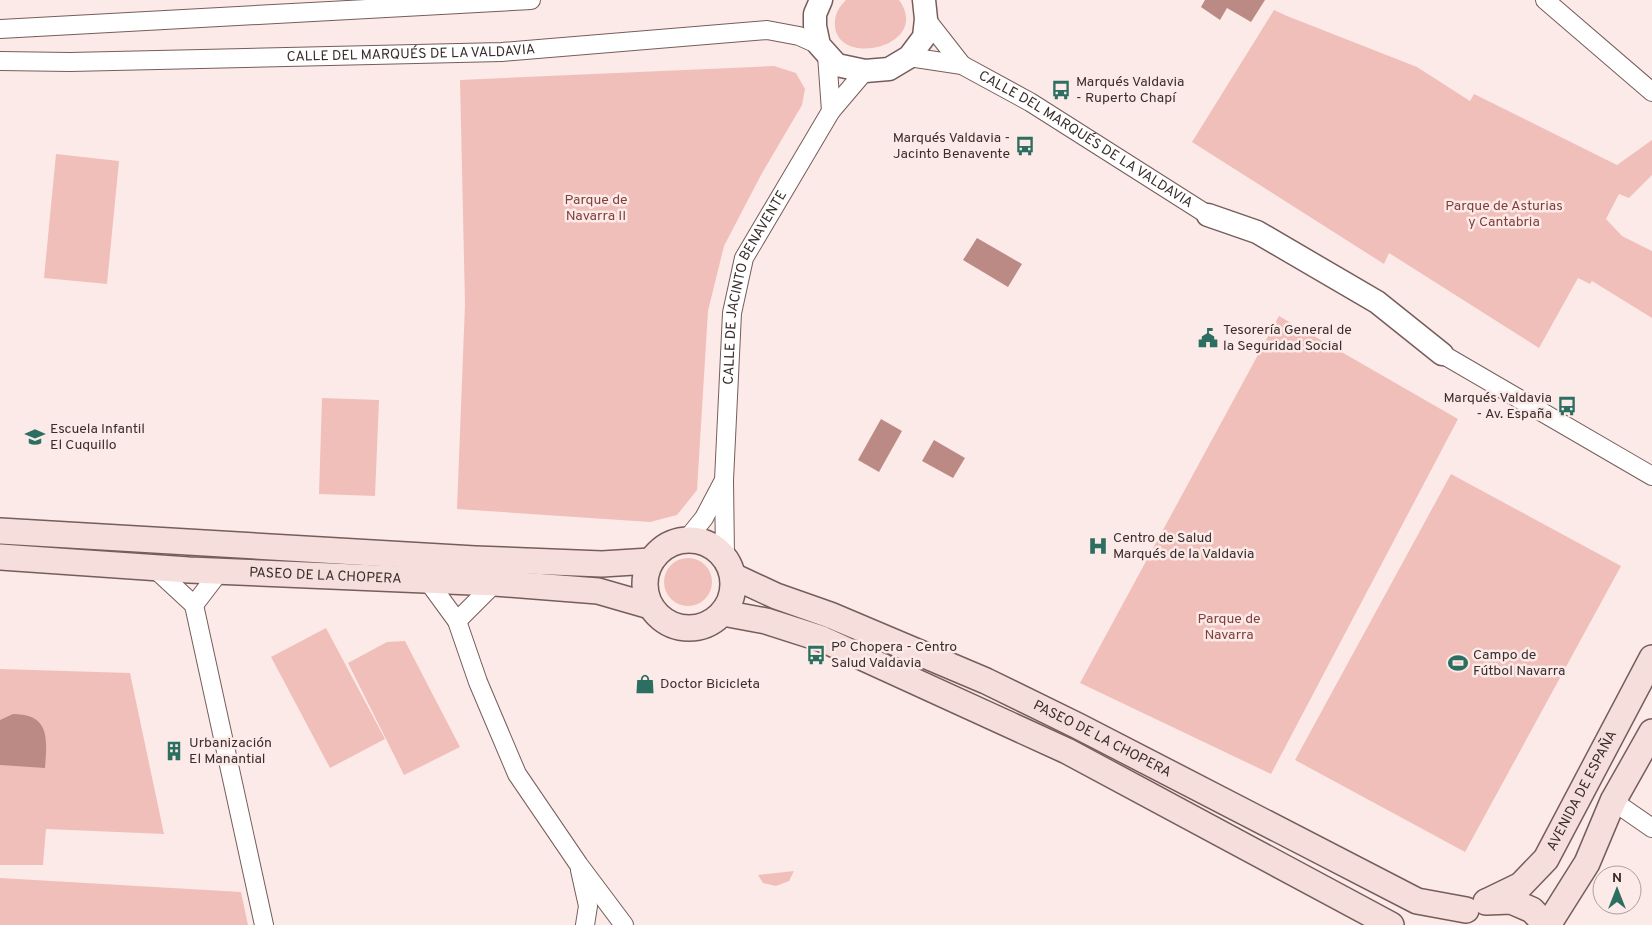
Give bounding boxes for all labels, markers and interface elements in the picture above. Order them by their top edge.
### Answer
street label: CALLE DEL MARQUÉS DE LA VALDAVIA [286,41,536,65]
street label: CALLE DEL MARQUÉS DE LA VALDAVIA [976,67,1196,212]
place label: Marqués Valdavia - Ruperto Chapí [1076,74,1184,107]
bus stop icon: Marqués Valdavia - Ruperto Chapí [1050,79,1072,101]
place label: Marqués Valdavia - Jacinto Benavente [893,130,1010,163]
bus stop icon: Marqués Valdavia - Jacinto Benavente [1014,135,1036,157]
street label: CALLE DE JACINTO BENAVENTE [720,187,791,385]
park label: Parque de Navarra II [564,192,628,225]
park label: Parque de Asturias y Cantabria [1445,198,1563,231]
place label: Tesorería General de la Seguridad Social [1223,322,1352,355]
public building icon: Tesorería General de la Seguridad Social [1197,327,1219,349]
place label: Marqués Valdavia - Av. España [1444,390,1552,423]
bus stop icon: Marqués Valdavia - Av. España [1556,395,1578,417]
place label: Escuela Infantil El Cuquillo [50,421,145,454]
school or university icon: Escuela Infantil El Cuquillo [24,426,46,448]
place label: Centro de Salud Marqués de la Valdavia [1113,530,1254,563]
hospital icon: Centro de Salud Marqués de la Valdavia [1087,535,1109,557]
street label: PASEO DE LA CHOPERA [249,564,402,588]
park label: Parque de Navarra [1197,611,1261,644]
place label: Pº Chopera - Centro Salud Valdavia [831,639,957,672]
bus stop icon: Pº Chopera - Centro Salud Valdavia [805,644,827,666]
place label: Campo de Fútbol Navarra [1473,647,1565,680]
sports icon: Campo de Fútbol Navarra [1447,652,1469,674]
shop icon: Doctor Bicicleta [634,673,656,695]
place label: Doctor Bicicleta [660,676,760,693]
street label: PASEO DE LA CHOPERA [1030,697,1174,781]
street label: AVENIDA DE ESPAÑA [1543,727,1621,854]
place label: Urbanización El Manantial [189,735,272,768]
building icon: Urbanización El Manantial [163,740,185,762]
north arrow [1592,865,1642,915]
text: N [1612,870,1622,887]

